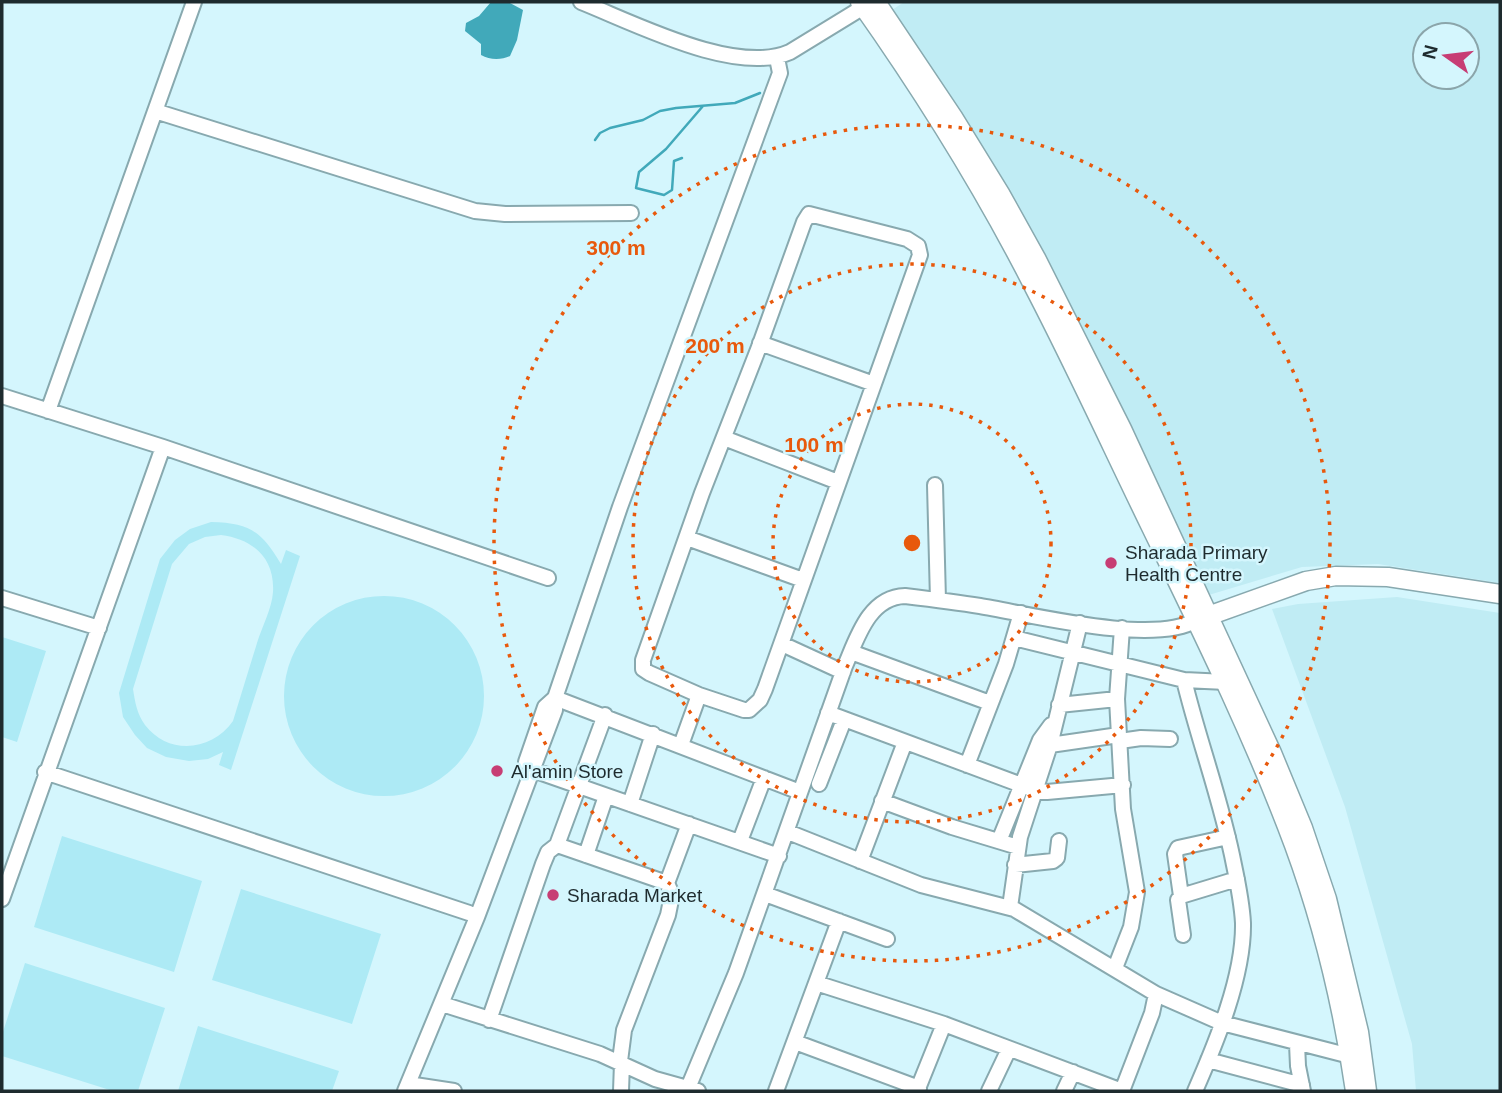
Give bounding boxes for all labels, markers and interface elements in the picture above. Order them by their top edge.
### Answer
north arrow [1411,21,1481,91]
text: N [1418,43,1442,61]
text: 300 m [586,236,646,259]
text: 200 m [685,334,745,357]
text: 100 m [784,433,844,456]
centre of rings [900,531,924,555]
place label: Sharada Primary Health Centre [1125,542,1268,585]
marker: Sharada Primary Health Centre [1103,555,1119,571]
place label: Al'amin Store [511,761,623,782]
marker: Al'amin Store [489,763,505,779]
place label: Sharada Market [567,885,703,906]
marker: Sharada Market [545,887,561,903]

